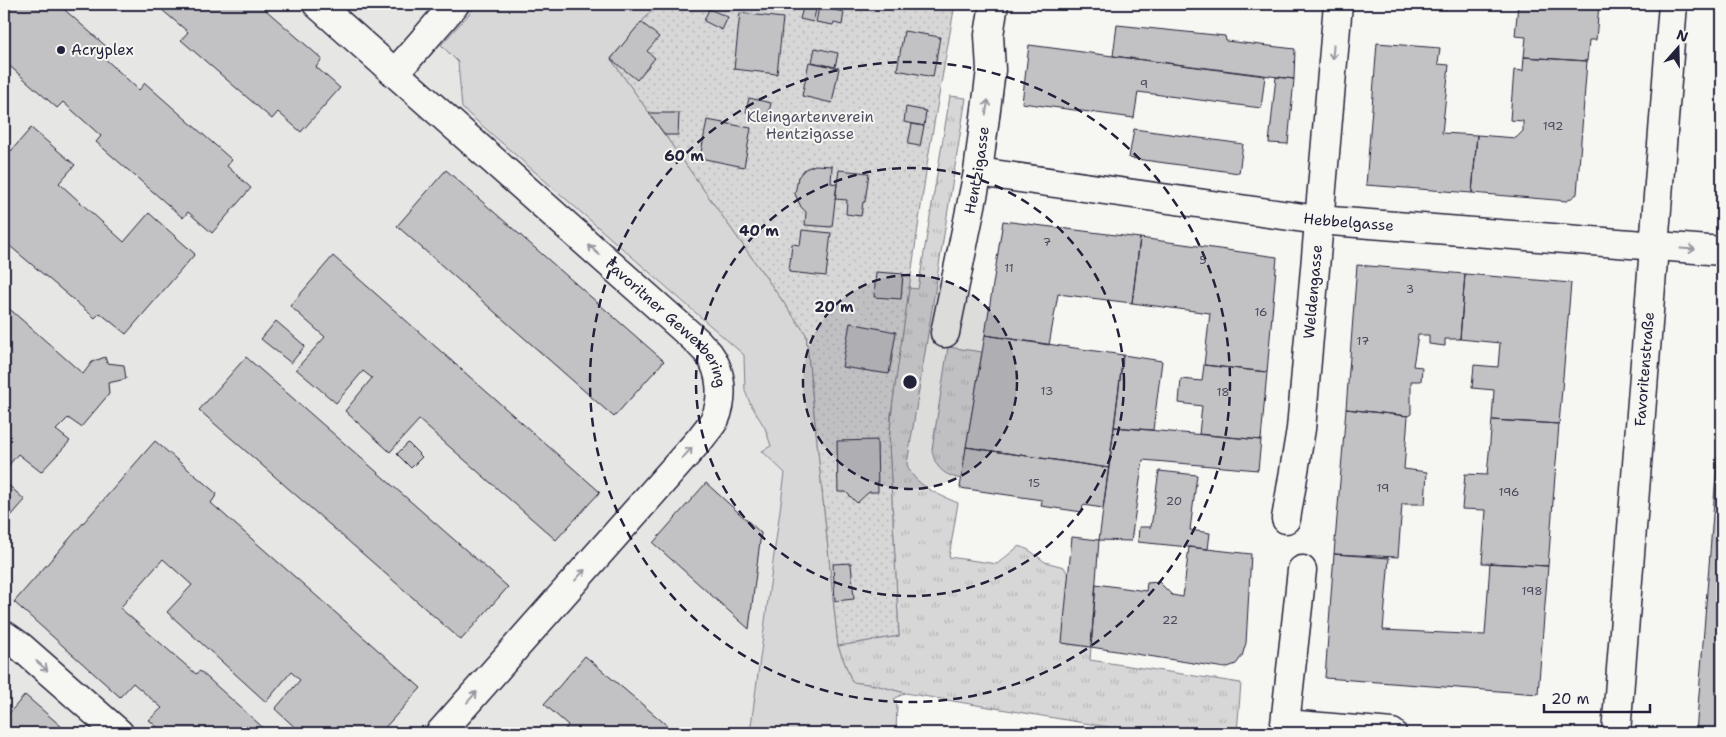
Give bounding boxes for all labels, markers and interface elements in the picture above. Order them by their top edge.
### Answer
north arrow [1654,22,1704,72]
text: N [1674,25,1691,46]
place label: Acryplex [71,40,134,60]
marker: Acryplex [55,44,67,56]
one-way arrow [1329,44,1338,60]
house number: 9 [1140,76,1148,92]
one-way arrow [982,99,992,115]
park label: Kleingartenverein Hentzigasse [746,107,874,144]
house number: 192 [1543,118,1563,134]
street label: Hentzigasse [960,125,994,216]
text: 60 m [664,146,704,166]
street label: Hebbelgasse [1302,208,1395,236]
text: 40 m [739,221,779,241]
house number: 7 [1043,234,1051,250]
one-way arrow [587,244,600,256]
street label: Weldengasse [1299,244,1327,340]
one-way arrow [1680,244,1696,253]
house number: 5 [1199,252,1207,268]
street label: Favoritner Gewerbering [601,254,730,389]
house number: 11 [1004,260,1014,276]
house number: 3 [1406,281,1414,297]
text: 20 m [814,297,854,317]
house number: 16 [1254,304,1268,320]
street label: Favoritenstraße [1630,311,1659,427]
house number: 17 [1357,333,1369,349]
centre of rings [901,373,919,391]
house number: 13 [1041,383,1053,399]
house number: 18 [1216,384,1230,400]
one-way arrow [681,447,693,460]
house number: 15 [1028,475,1040,491]
house number: 19 [1377,480,1389,496]
house number: 196 [1498,484,1520,500]
house number: 20 [1166,493,1182,509]
one-way arrow [574,569,585,582]
house number: 198 [1521,583,1543,599]
house number: 22 [1162,612,1178,628]
one-way arrow [35,660,48,671]
scale bar [1544,682,1650,714]
text: 20 m [1551,689,1590,709]
one-way arrow [466,690,478,703]

